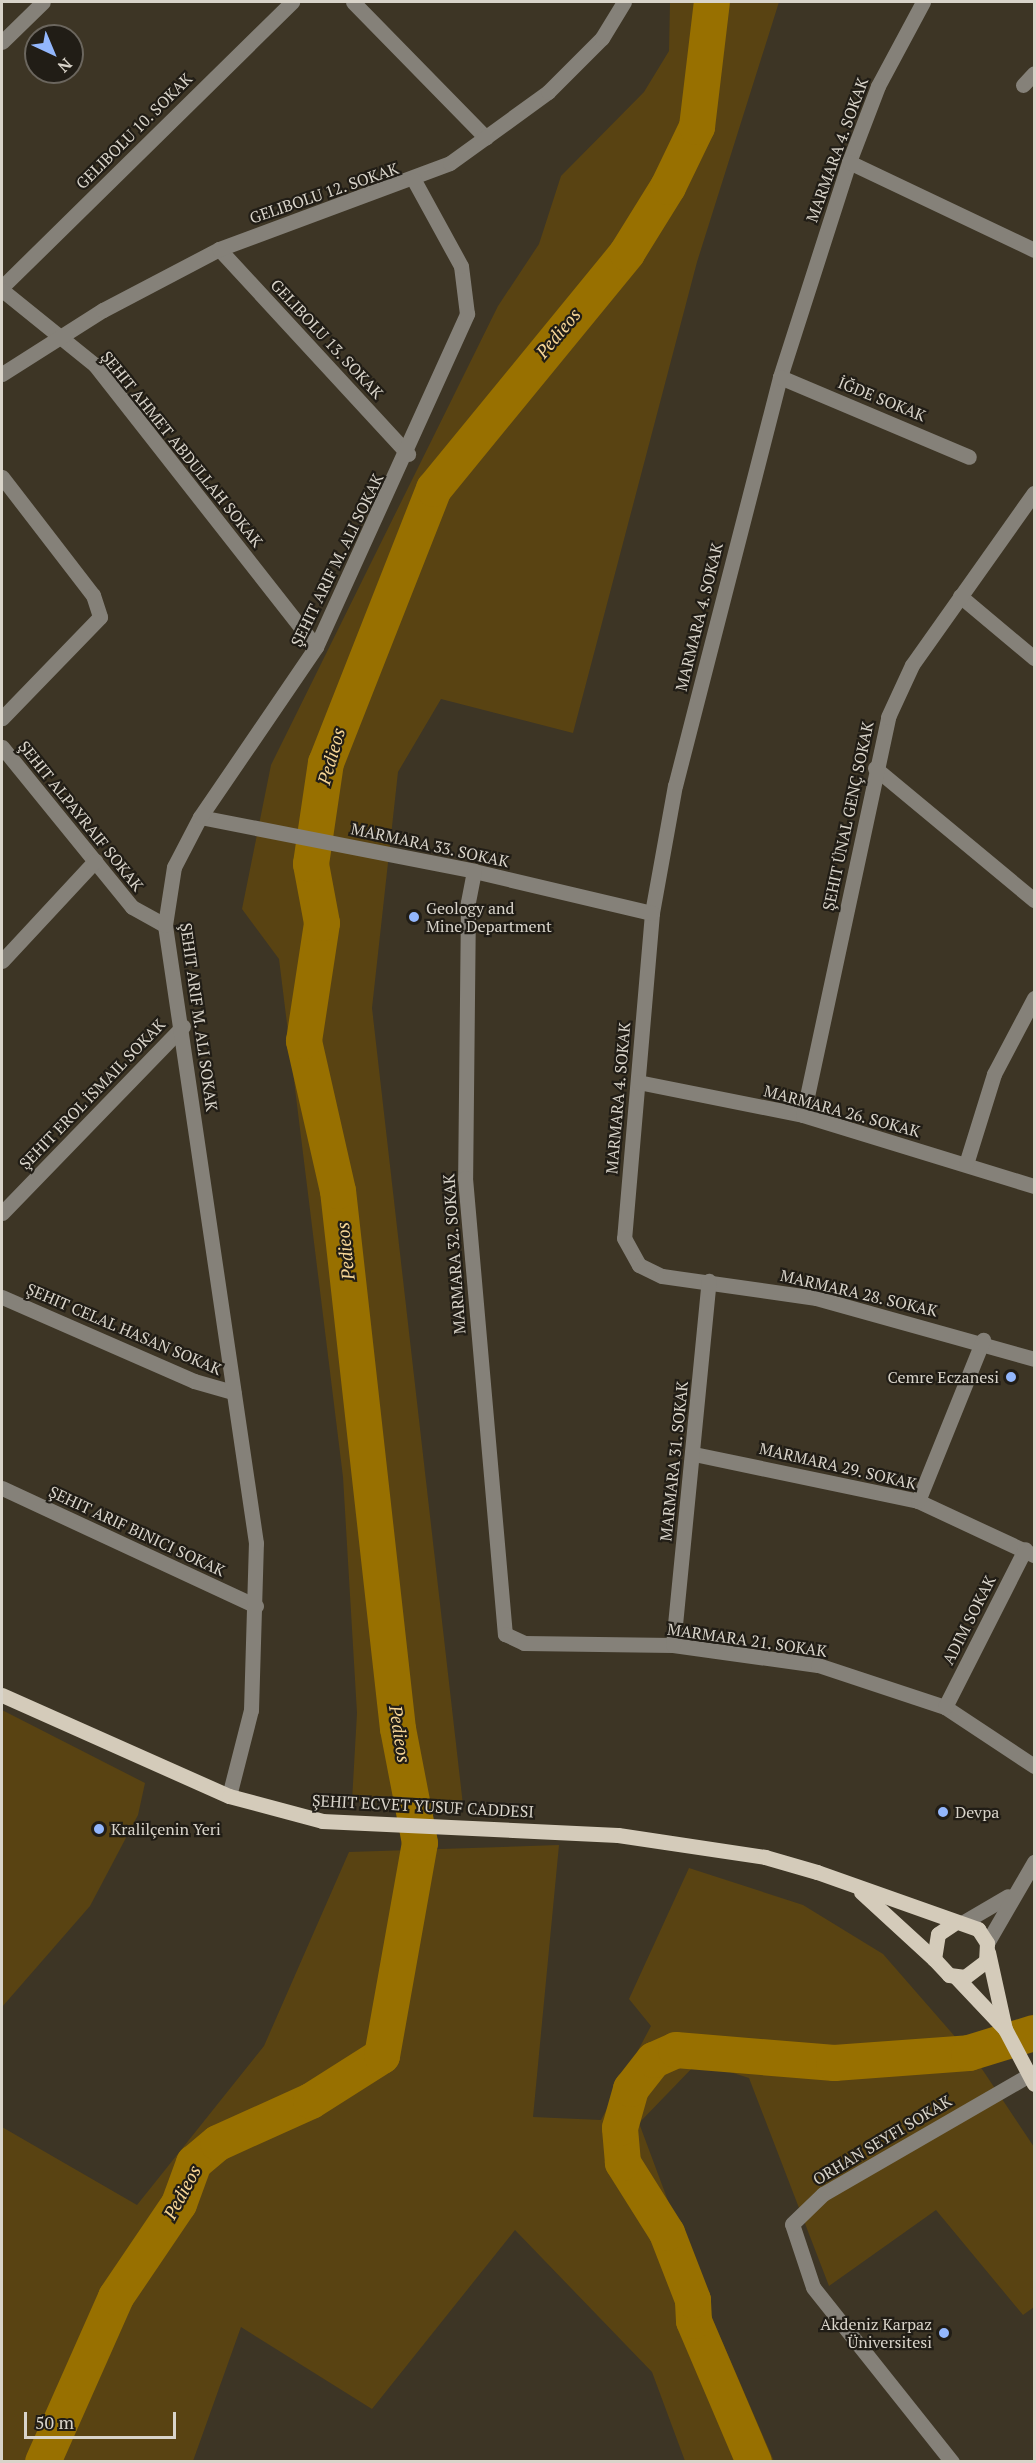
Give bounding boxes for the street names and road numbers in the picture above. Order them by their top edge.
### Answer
street label: GELIBOLU 10. SOKAK [72,69,196,193]
street label: MARMARA 4. SOKAK [802,75,872,225]
street label: GELIBOLU 12. SOKAK [247,158,401,228]
street label: GELIBOLU 13. SOKAK [266,275,388,403]
street label: ŞEHIT AHMET ABDULLAH SOKAK [97,347,267,551]
street label: İĞDE SOKAK [835,373,929,425]
street label: ŞEHIT ARIF M. ALI SOKAK [286,470,388,650]
street label: MARMARA 4. SOKAK [671,540,727,694]
street label: ŞEHIT ÜNAL GENÇ SOKAK [819,720,877,912]
street label: ŞEHIT ALPAYRAIF SOKAK [14,737,148,895]
street label: MARMARA 33. SOKAK [349,819,511,871]
street label: ŞEHIT ARIF M. ALI SOKAK [176,921,222,1113]
street label: ŞEHIT EROL İSMAIL SOKAK [15,1015,169,1173]
street label: MARMARA 4. SOKAK [602,1021,634,1175]
street label: MARMARA 26. SOKAK [761,1081,923,1141]
street label: MARMARA 32. SOKAK [439,1173,469,1335]
street label: MARMARA 28. SOKAK [778,1265,940,1321]
street label: ŞEHIT CELAL HASAN SOKAK [23,1279,225,1379]
street label: MARMARA 31. SOKAK [656,1380,692,1542]
street label: MARMARA 29. SOKAK [757,1438,919,1494]
street label: ŞEHIT ARIF BINICI SOKAK [46,1482,228,1580]
street label: ADIM SOKAK [938,1572,1000,1668]
street label: MARMARA 21. SOKAK [666,1619,828,1661]
street label: ŞEHIT ECVET YUSUF CADDESI [312,1791,534,1821]
street label: ORHAN SEYFI SOKAK [809,2091,955,2189]

